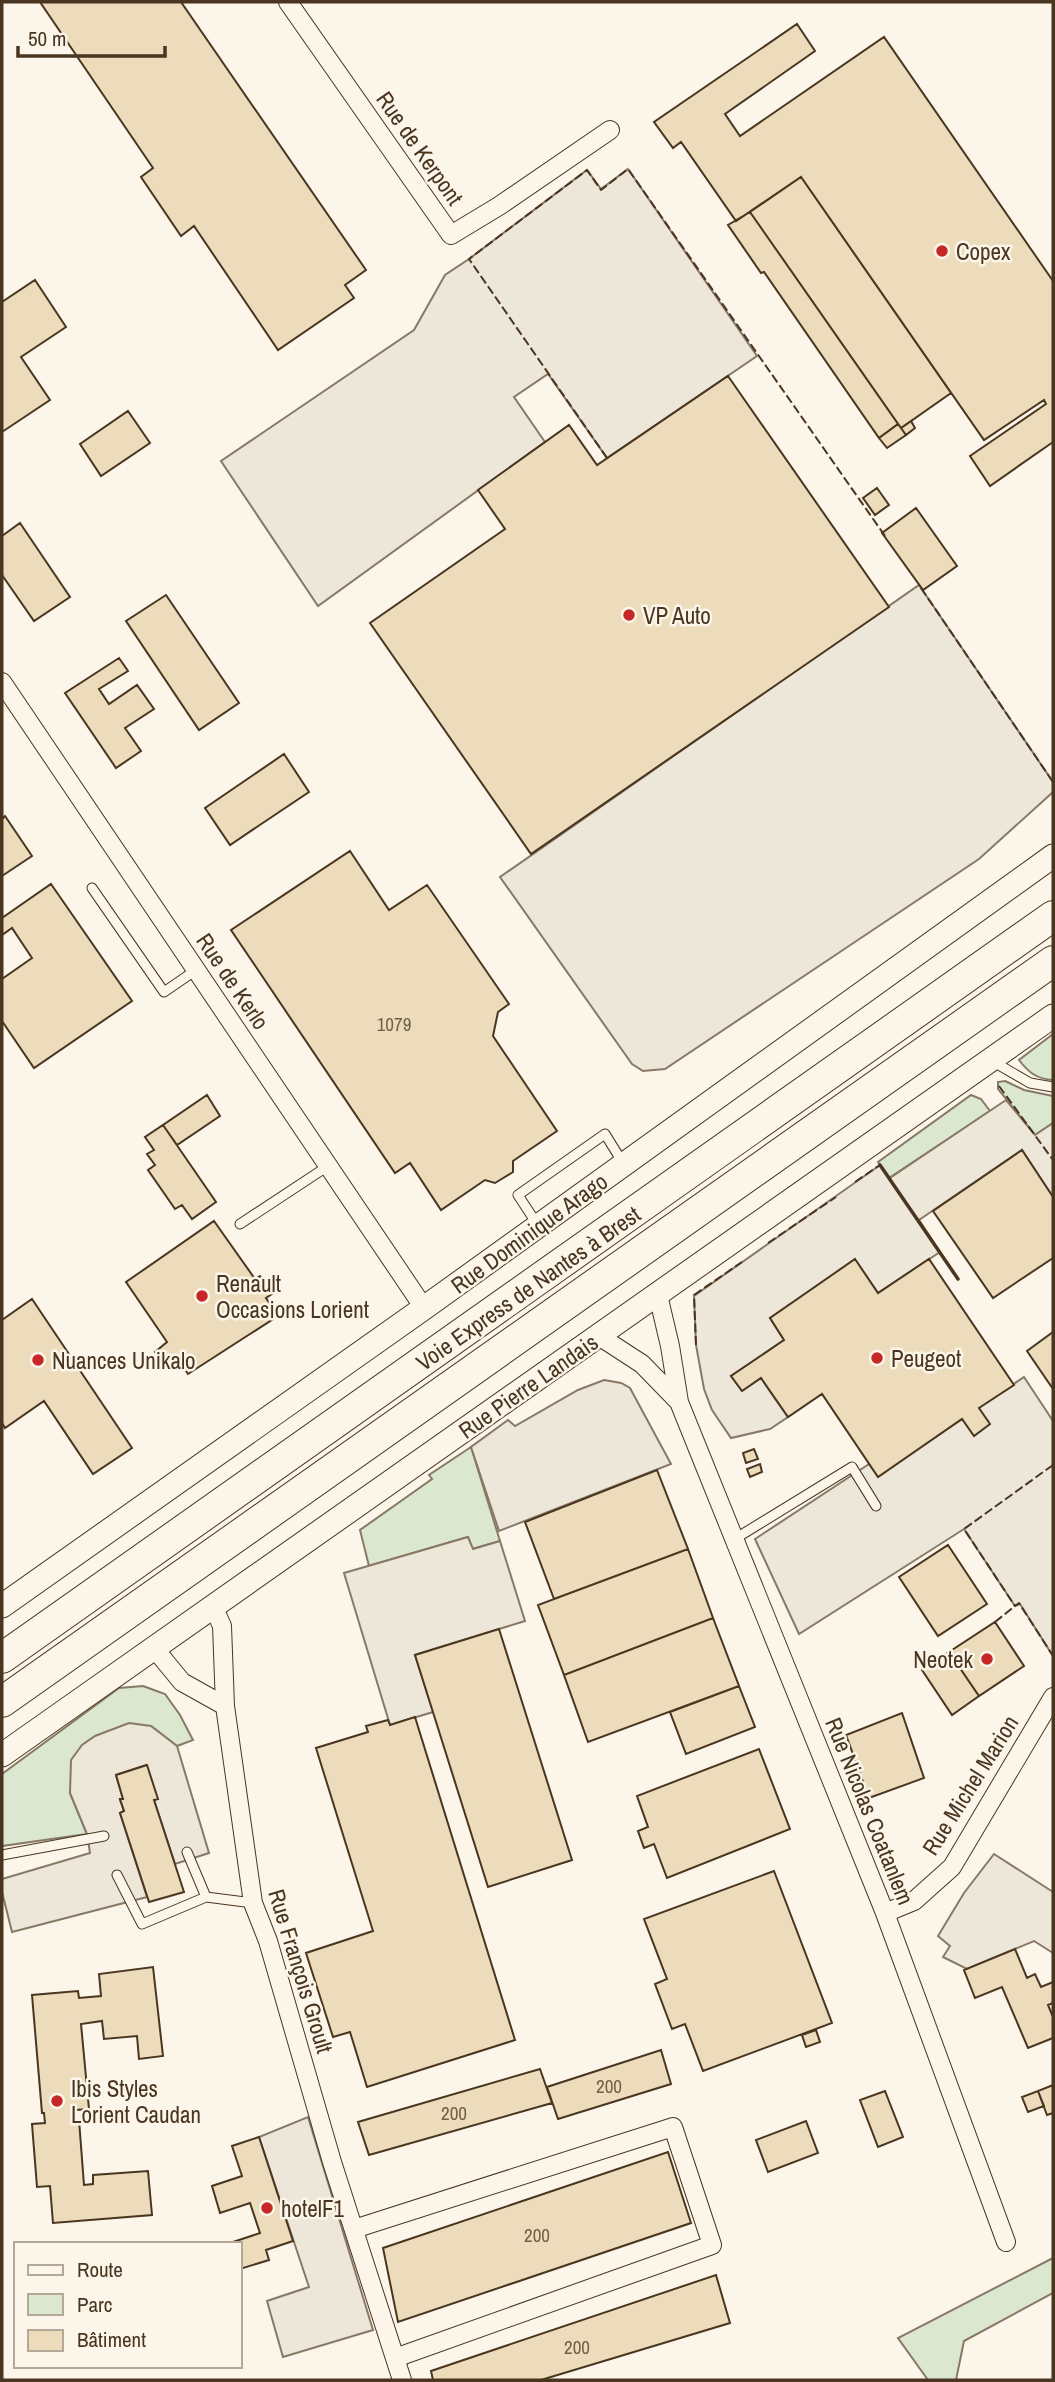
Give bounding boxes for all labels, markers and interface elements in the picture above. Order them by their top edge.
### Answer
scale bar [18,14,164,58]
text: 50 m [28,24,66,53]
street label: Rue de Kerpont [369,85,471,211]
place label: Copex [956,236,1011,267]
marker: Copex [934,243,950,259]
place label: VP Auto [643,600,711,631]
marker: VP Auto [621,607,637,623]
street label: Rue de Kerlo [189,927,277,1035]
house number: 1079 [377,1011,411,1037]
street label: Rue Dominique Arago [444,1166,614,1300]
street label: Voie Express de Nantes à Brest [410,1199,646,1377]
place label: Renault Occasions Lorient [216,1268,369,1325]
marker: Renault Occasions Lorient [194,1288,210,1304]
street label: Rue Pierre Landais [452,1326,604,1446]
place label: Peugeot [891,1343,961,1374]
place label: Nuances Unikalo [52,1345,196,1376]
marker: Peugeot [869,1350,885,1366]
marker: Nuances Unikalo [30,1352,46,1368]
place label: Neotek [913,1644,974,1675]
marker: Neotek [979,1651,995,1667]
street label: Rue Michel Marion [915,1709,1025,1861]
street label: Rue Nicolas Coatanlem [818,1713,922,1909]
street label: Rue François Groult [261,1885,341,2057]
place label: Ibis Styles Lorient Caudan [71,2073,201,2130]
house number: 200 [596,2073,622,2099]
marker: Ibis Styles Lorient Caudan [49,2093,65,2109]
house number: 200 [441,2100,467,2126]
place label: hotelF1 [281,2193,344,2224]
marker: hotelF1 [259,2200,275,2216]
house number: 200 [524,2222,550,2248]
legend [14,2242,242,2368]
text: Route [77,2255,123,2284]
text: Parc [77,2290,112,2319]
text: Bâtiment [77,2325,146,2354]
house number: 200 [564,2334,590,2360]

